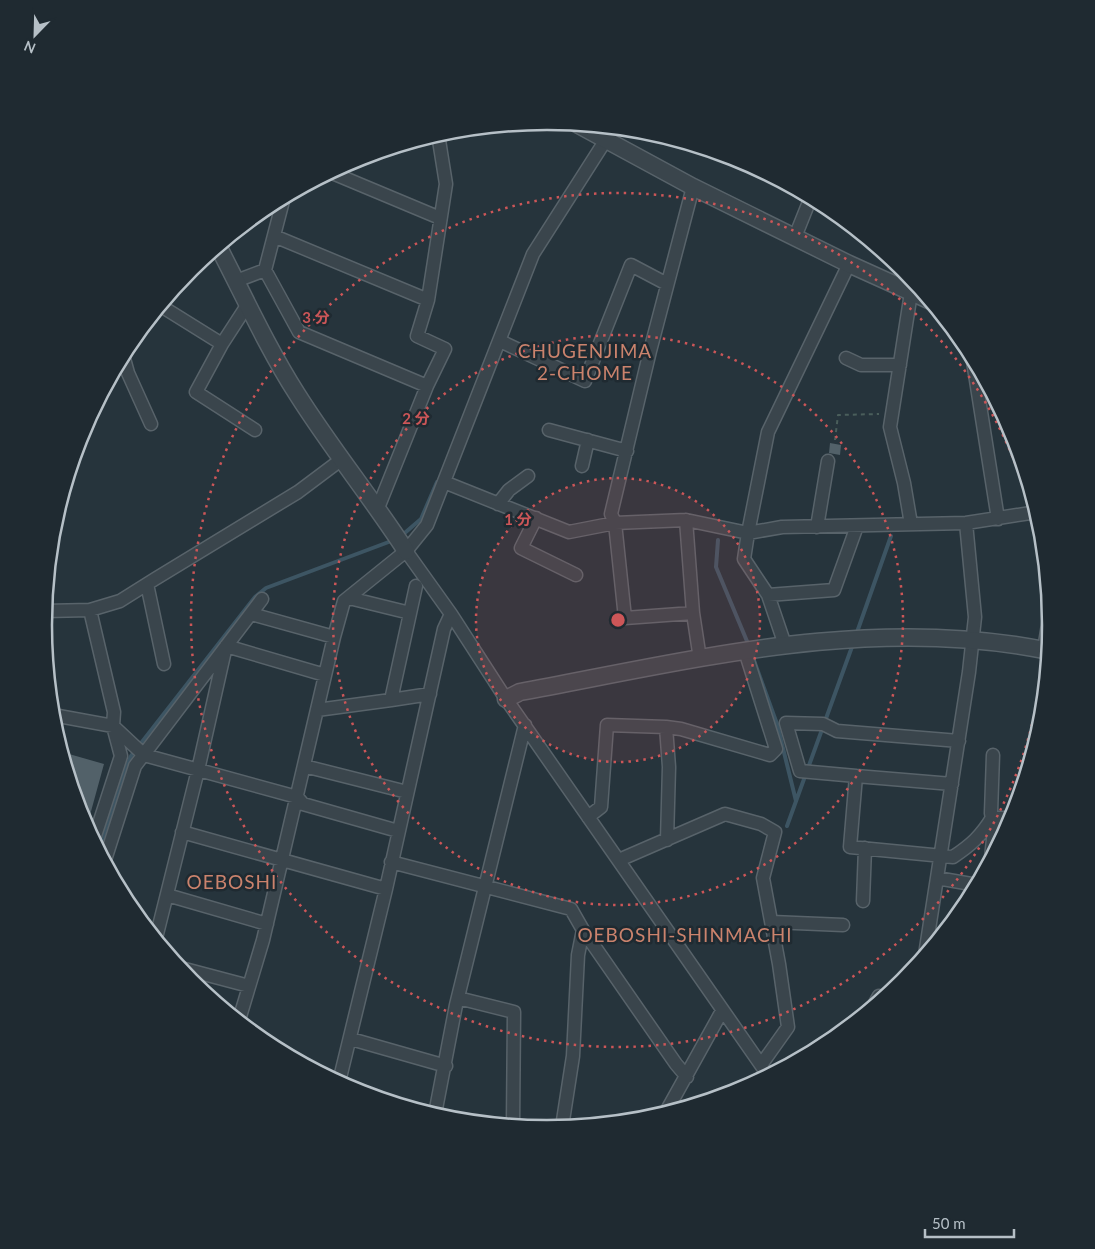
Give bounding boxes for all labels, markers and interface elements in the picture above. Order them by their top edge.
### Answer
north arrow [10,10,60,60]
text: N [21,37,38,57]
text: 3 分 [302,308,330,326]
district label: CHUGENJIMA 2-CHOME [518,339,652,384]
text: 2 分 [402,409,430,427]
text: 1 分 [504,510,532,528]
centre of rings [609,611,627,629]
district label: OEBOSHI [187,870,277,893]
district label: OEBOSHI-SHINMACHI [577,923,793,946]
scale bar [925,1206,1014,1238]
text: 50 m [932,1214,966,1232]

